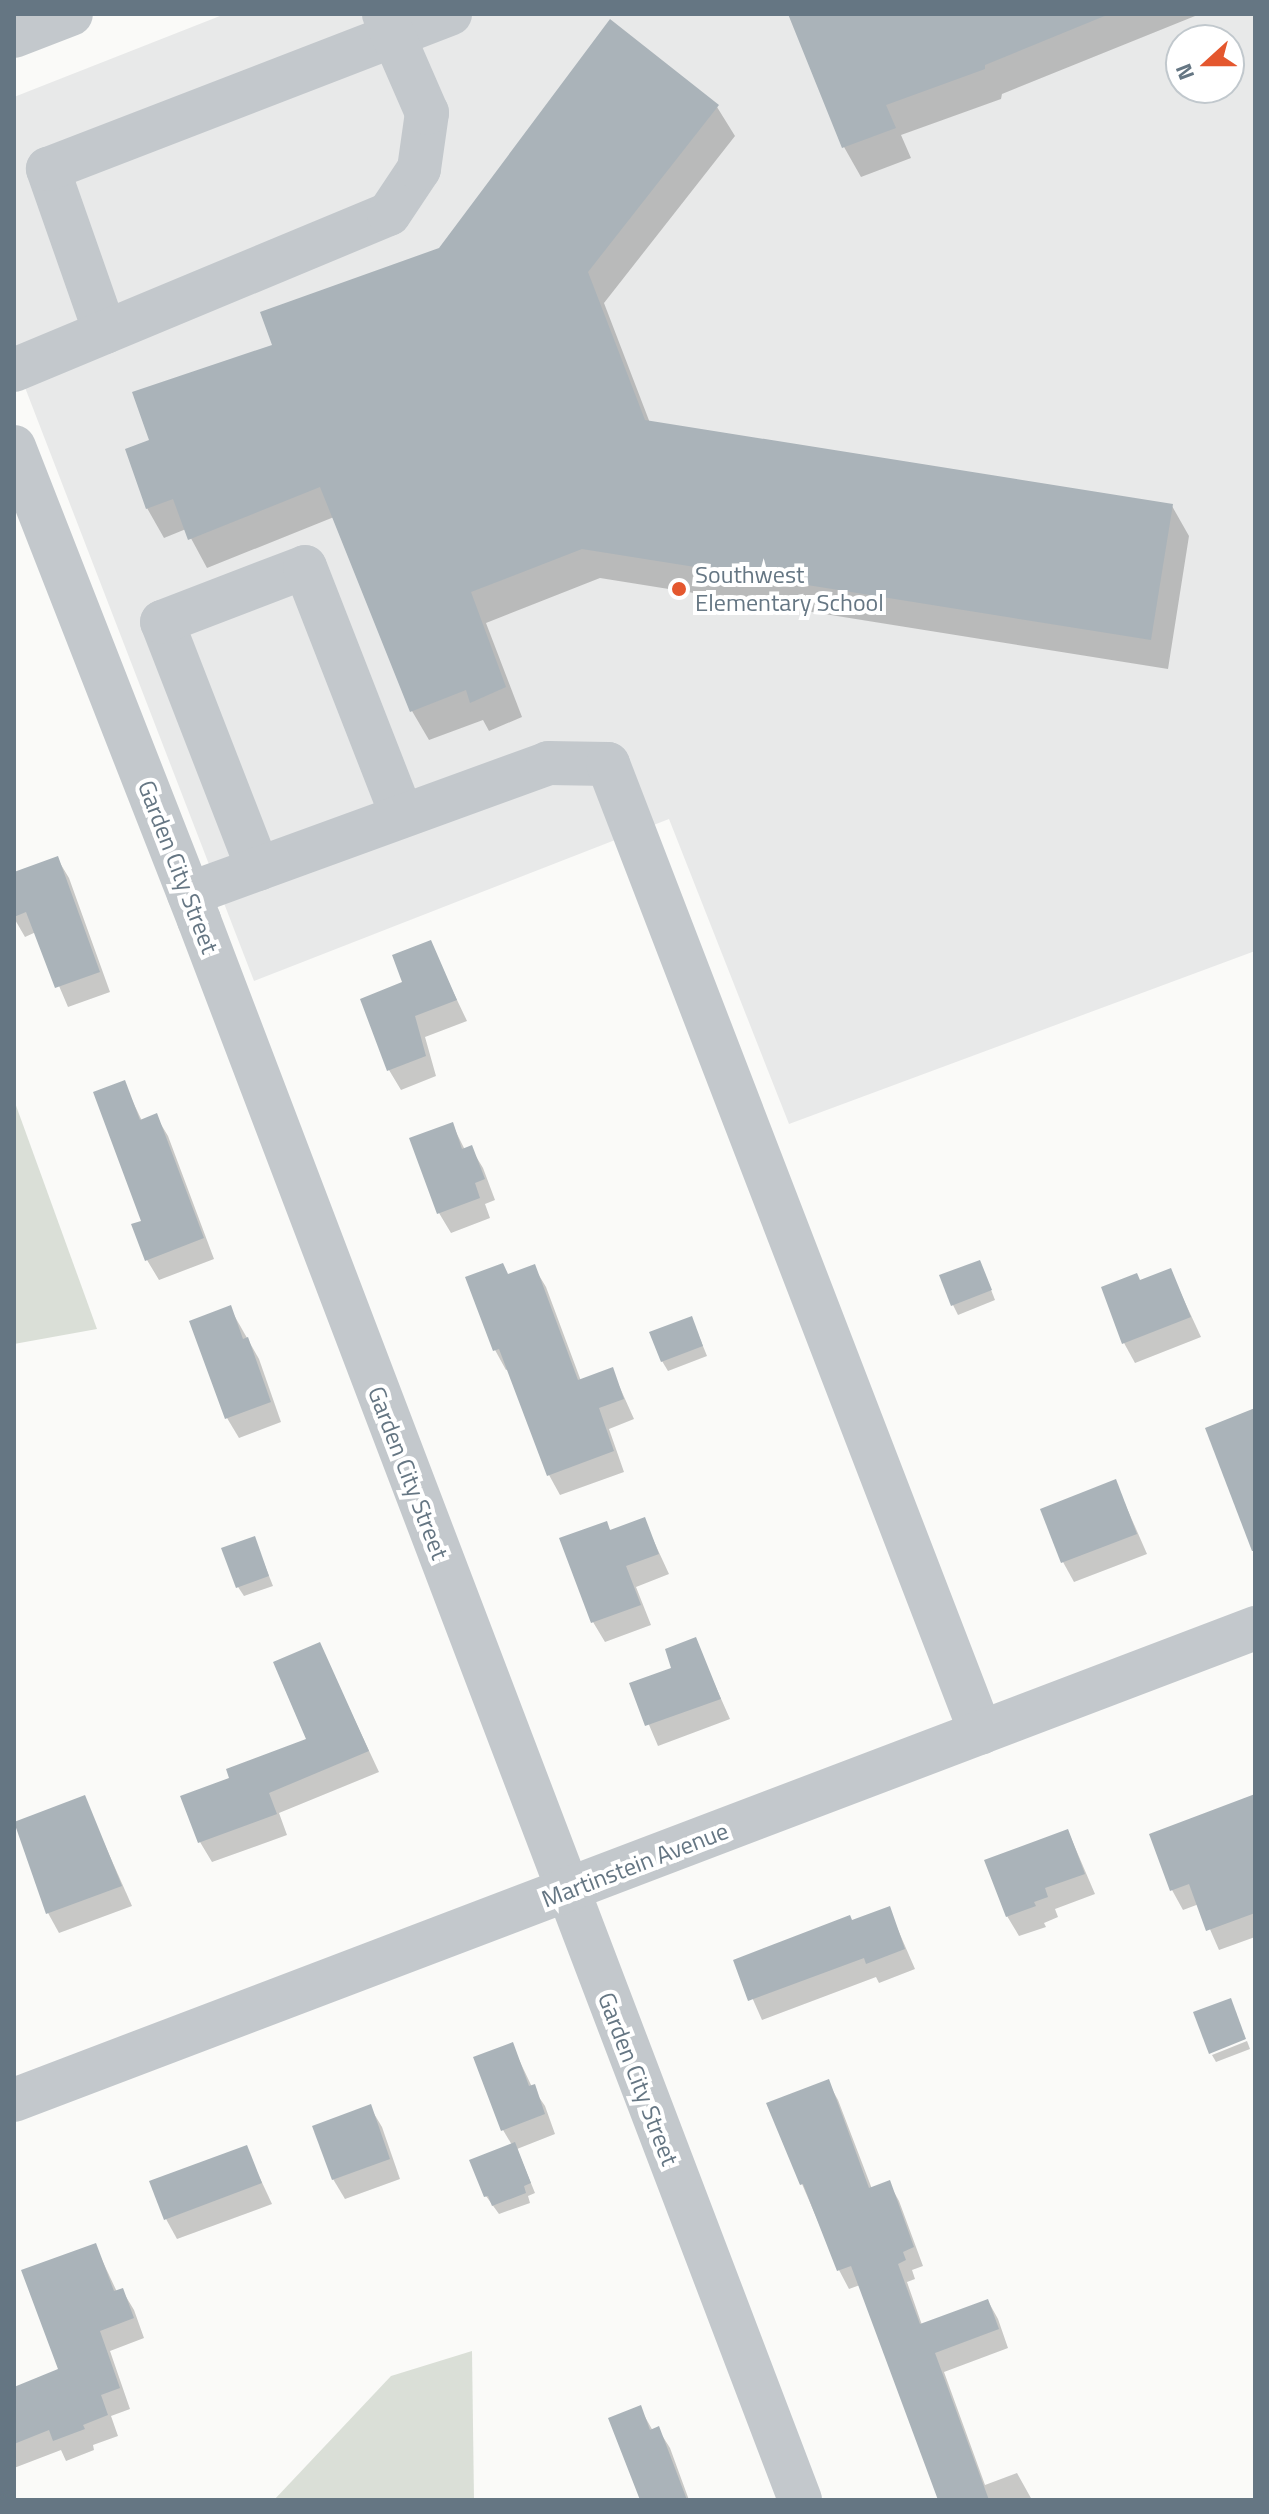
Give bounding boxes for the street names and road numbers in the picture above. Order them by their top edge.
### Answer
street label: Garden City Street [132,776,224,958]
street label: Garden City Street [362,1382,454,1564]
street label: Martinstein Avenue [538,1816,732,1914]
street label: Garden City Street [592,1988,684,2170]

